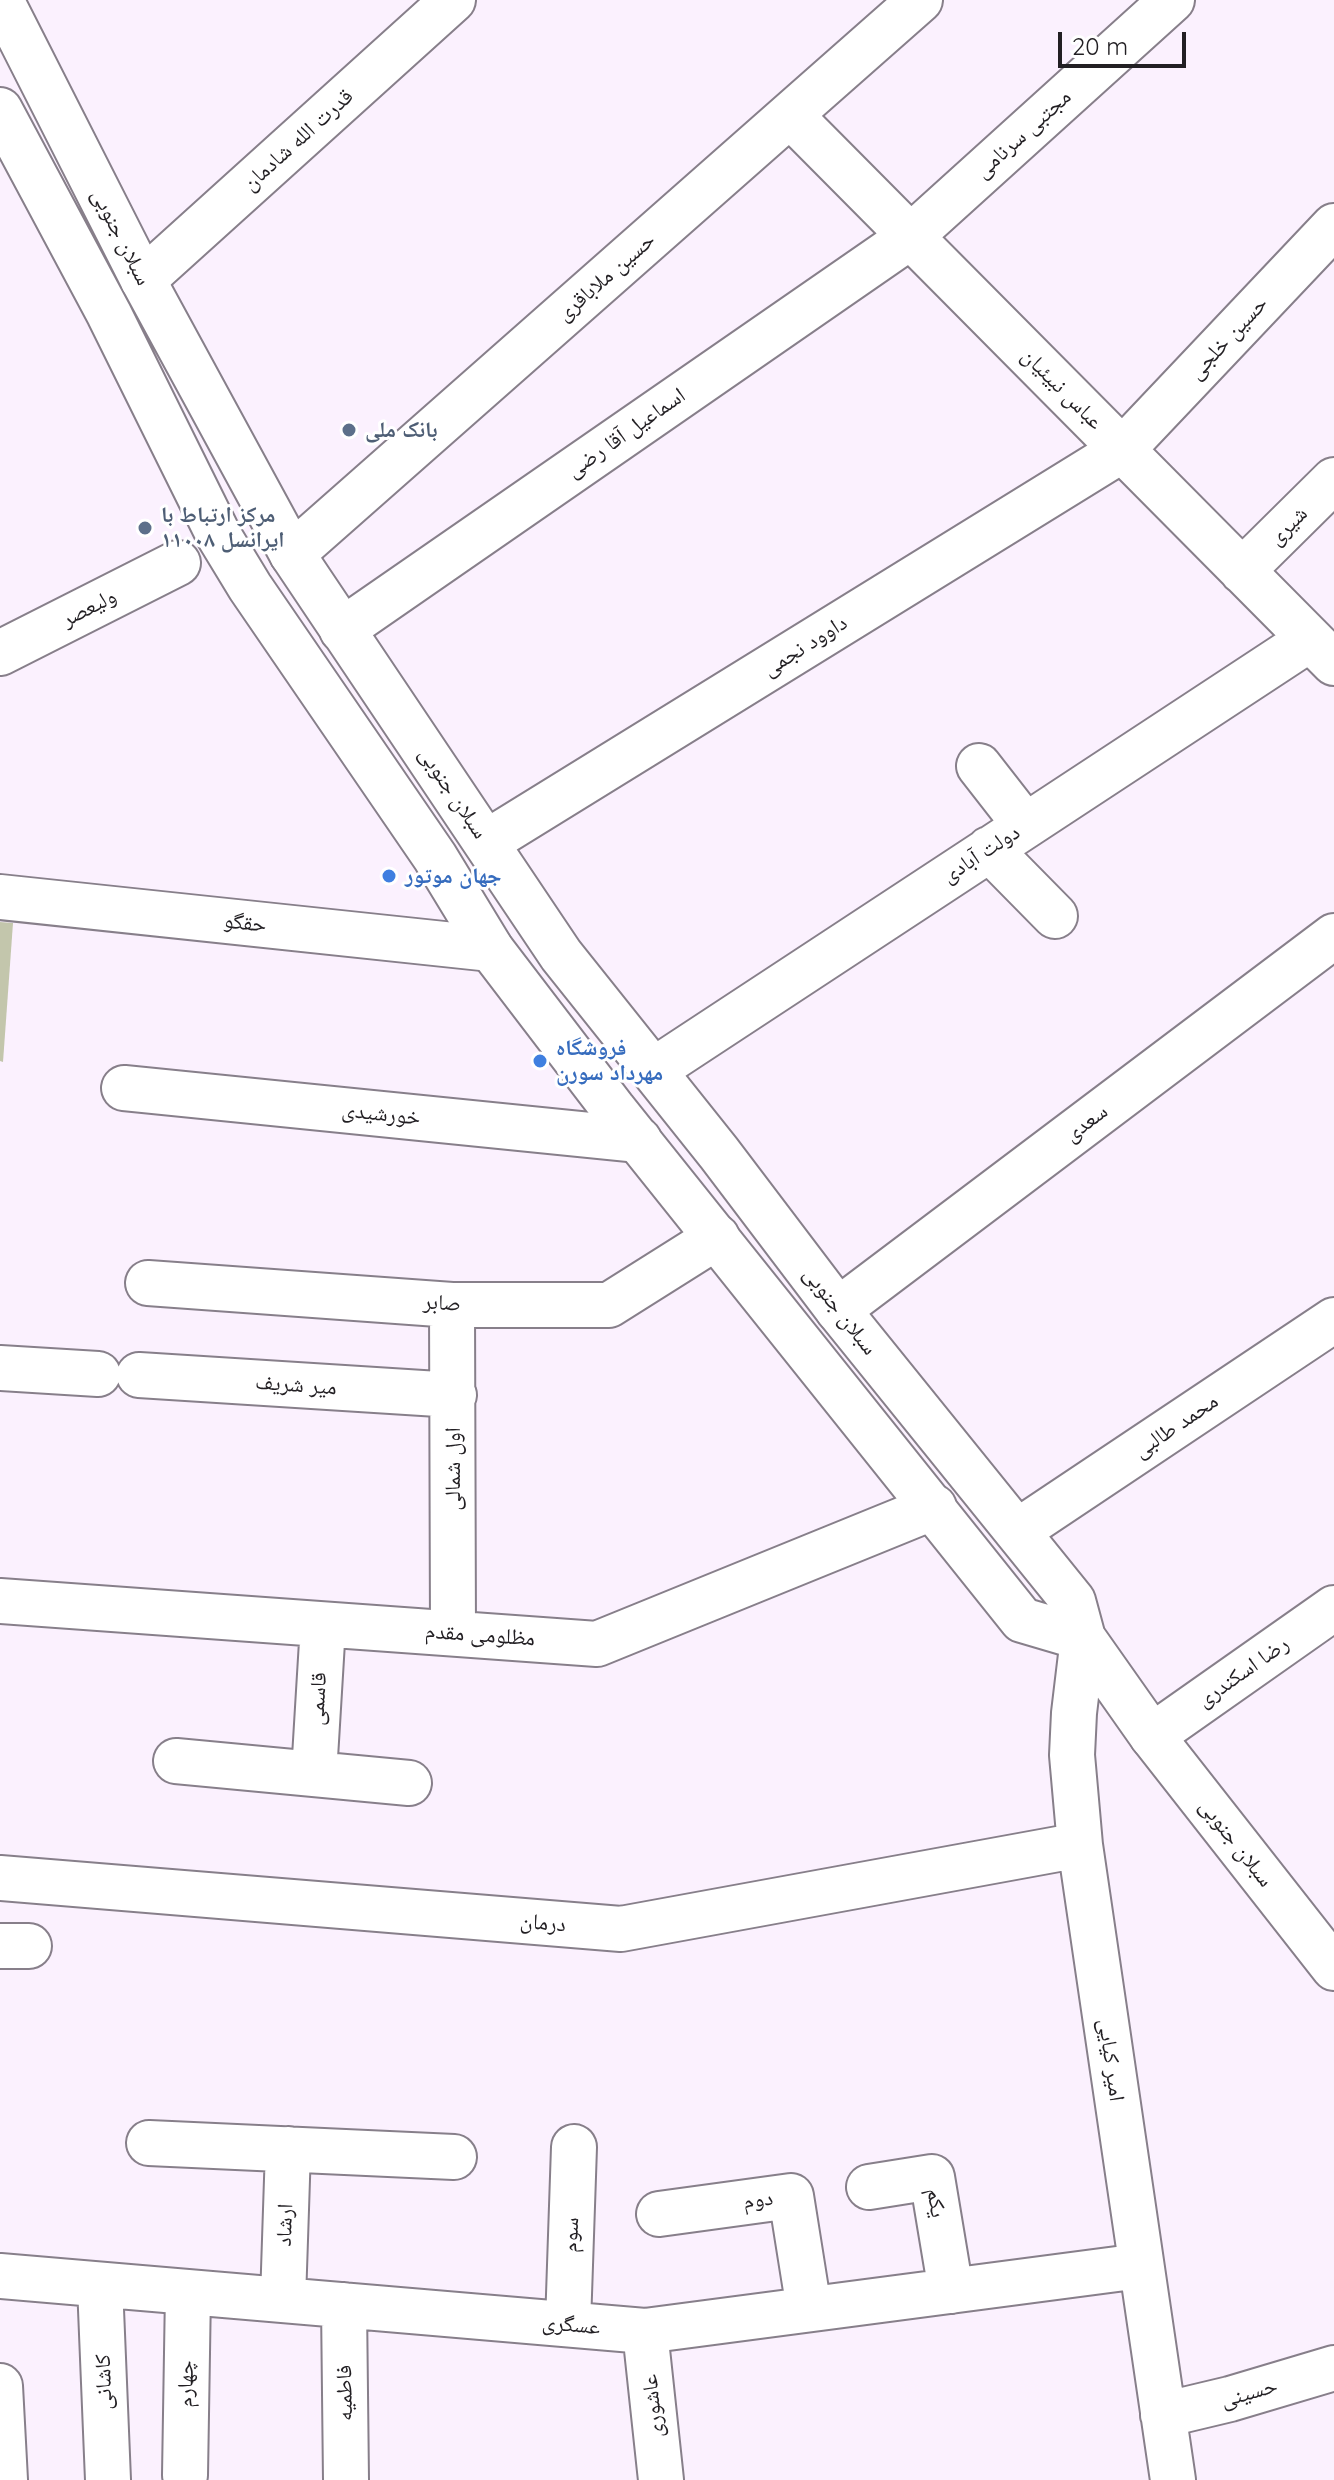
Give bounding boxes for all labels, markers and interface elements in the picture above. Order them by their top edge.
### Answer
scale bar [1062,16,1190,66]
text: 20 m [1072,31,1128,61]
street label: قدرت الله شادمان [237,83,359,197]
street label: مجتبی سرنامی [969,84,1077,184]
street label: سبلان جنوبی [85,184,157,290]
street label: حسین ملاباقری [551,227,661,327]
street label: حسین خلجی [1183,291,1273,385]
street label: عباس نبیئیان [1016,343,1108,435]
street label: اسماعیل آقا رضی [561,382,691,484]
place label: بانک ملی [365,417,437,443]
marker: بانک ملی [340,421,358,439]
street label: شیری [1263,501,1313,551]
place label: مرکز ارتباط با ایرانسل ۱۱۰۰۸ [161,502,285,554]
marker: مرکز ارتباط با ایرانسل ۱۱۰۰۸ [136,519,154,537]
street label: ولیعصر [57,583,121,633]
street label: داوود نجمی [758,610,852,682]
street label: سبلان جنوبی [413,742,493,844]
street label: دولت آبادی [937,819,1025,889]
place label: جهان موتور [405,863,502,889]
marker: جهان موتور [380,867,398,885]
street label: حقگو [222,908,268,938]
place label: فروشگاه مهرداد سورن [556,1035,663,1086]
marker: فروشگاه مهرداد سورن [531,1052,549,1070]
street label: خورشیدی [340,1097,422,1131]
street label: سعدی [1059,1098,1113,1148]
street label: سبلان جنوبی [797,1261,883,1361]
street label: صابر [422,1289,462,1317]
street label: میر شریف [254,1369,338,1401]
street label: محمد طالبی [1129,1388,1223,1464]
street label: اول شمالی [440,1427,466,1511]
street label: مظلومی مقدم [424,1618,536,1652]
street label: رضا اسکندری [1192,1631,1294,1713]
street label: قاسمی [303,1672,333,1726]
street label: سبلان جنوبی [1193,1793,1279,1893]
street label: درمان [519,1908,567,1938]
street label: امیر کیایی [1092,2017,1130,2103]
street label: دوم [741,2185,775,2215]
street label: یکم [921,2186,951,2220]
street label: ارشاد [271,2203,299,2247]
street label: سوم [557,2217,585,2253]
street label: عسگری [541,2309,601,2341]
street label: کاشانی [90,2354,118,2410]
street label: چهارم [172,2360,200,2408]
street label: فاطمیه [331,2365,359,2421]
street label: حسینی [1217,2372,1281,2414]
street label: عاشوری [637,2373,669,2439]

